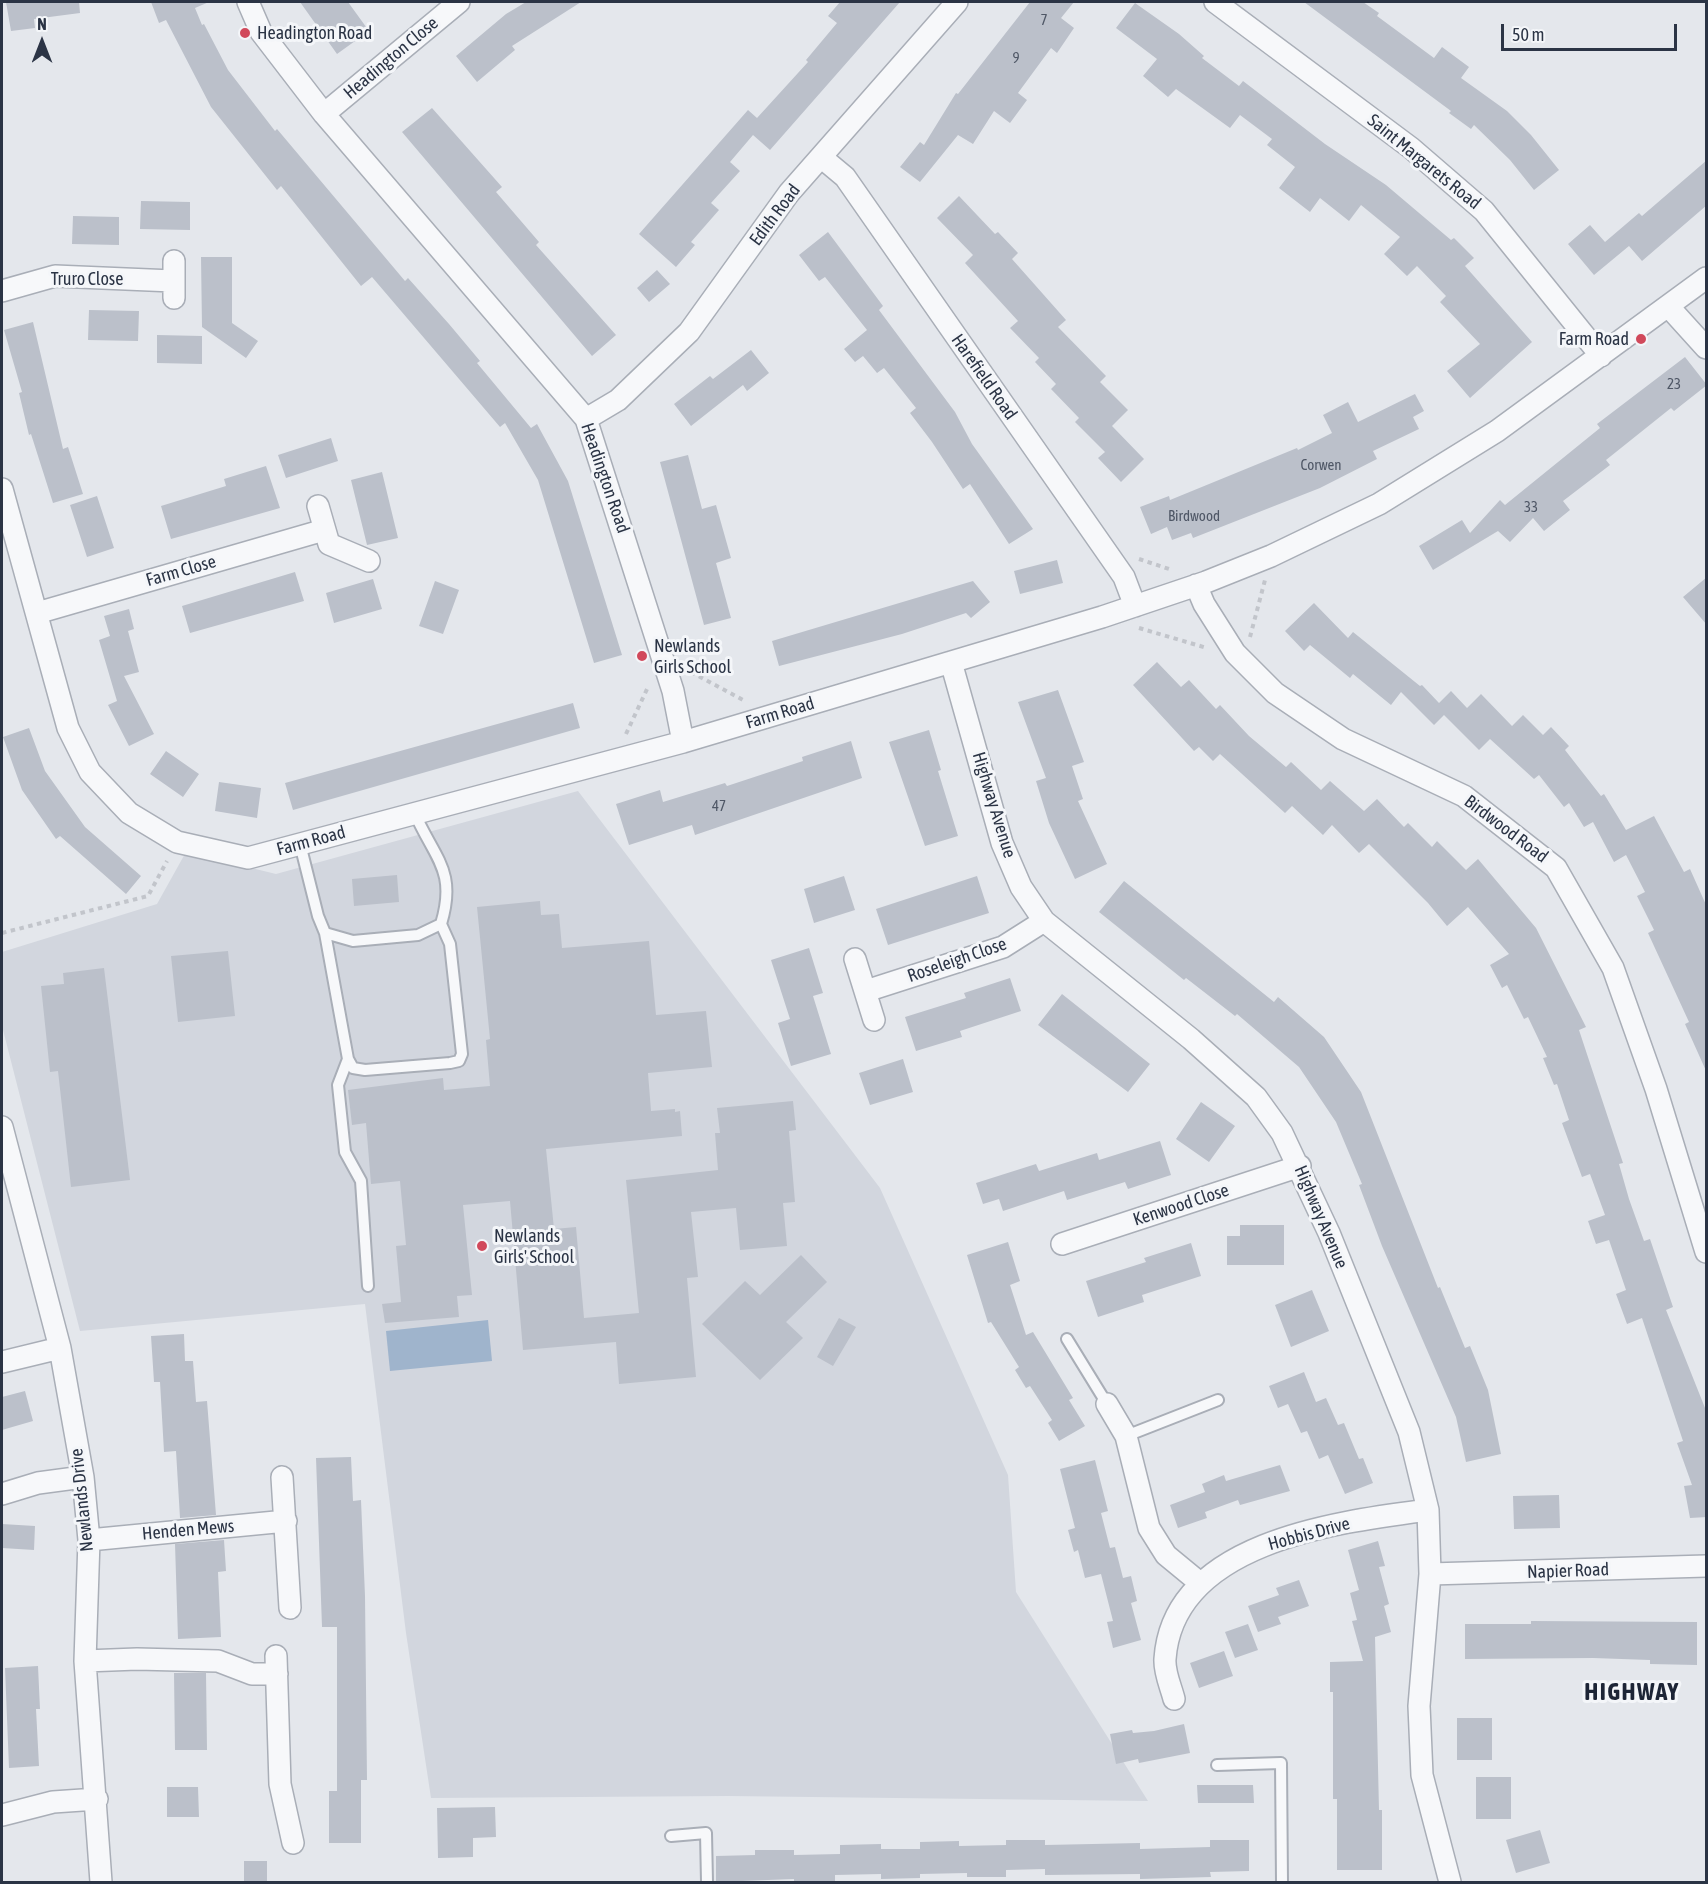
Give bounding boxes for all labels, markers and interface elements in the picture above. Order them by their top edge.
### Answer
house number: 7 [1040,11,1048,29]
north arrow [12,12,72,72]
street label: Headington Close [339,12,443,104]
scale bar [1504,12,1680,50]
text: N [37,15,47,33]
place label: Headington Road [257,22,372,44]
text: 50 m [1512,24,1544,45]
marker: Headington Road [238,26,252,40]
house number: 9 [1012,49,1020,67]
street label: Saint Margarets Road [1363,110,1485,214]
street label: Edith Road [745,180,805,250]
street label: Truro Close [51,268,123,290]
place label: Farm Road [1559,328,1629,350]
street label: Harefield Road [947,330,1021,424]
marker: Farm Road [1634,332,1648,346]
house number: 23 [1667,375,1681,393]
street label: Headington Road [576,420,634,536]
house number: Corwen [1300,456,1342,474]
house number: 33 [1524,498,1538,516]
house number: Birdwood [1168,507,1220,525]
street label: Farm Close [144,551,218,591]
place label: Newlands Girls School [654,635,731,678]
marker: Newlands Girls School [635,649,649,663]
street label: Farm Road [743,692,817,734]
street label: Highway Avenue [968,749,1020,861]
street label: Birdwood Road [1460,790,1552,868]
house number: 47 [712,797,726,815]
street label: Farm Road [274,821,348,861]
street label: Roseleigh Close [905,933,1009,987]
street label: Highway Avenue [1290,1162,1352,1272]
street label: Kenwood Close [1130,1179,1232,1231]
place label: Newlands Girls' School [494,1225,574,1268]
marker: Newlands Girls' School [475,1239,489,1253]
street label: Newlands Drive [66,1447,98,1553]
street label: Hobbis Drive [1266,1513,1352,1555]
street label: Henden Mews [141,1515,235,1545]
street label: Napier Road [1527,1559,1609,1583]
district label: HIGHWAY [1584,1678,1680,1706]

